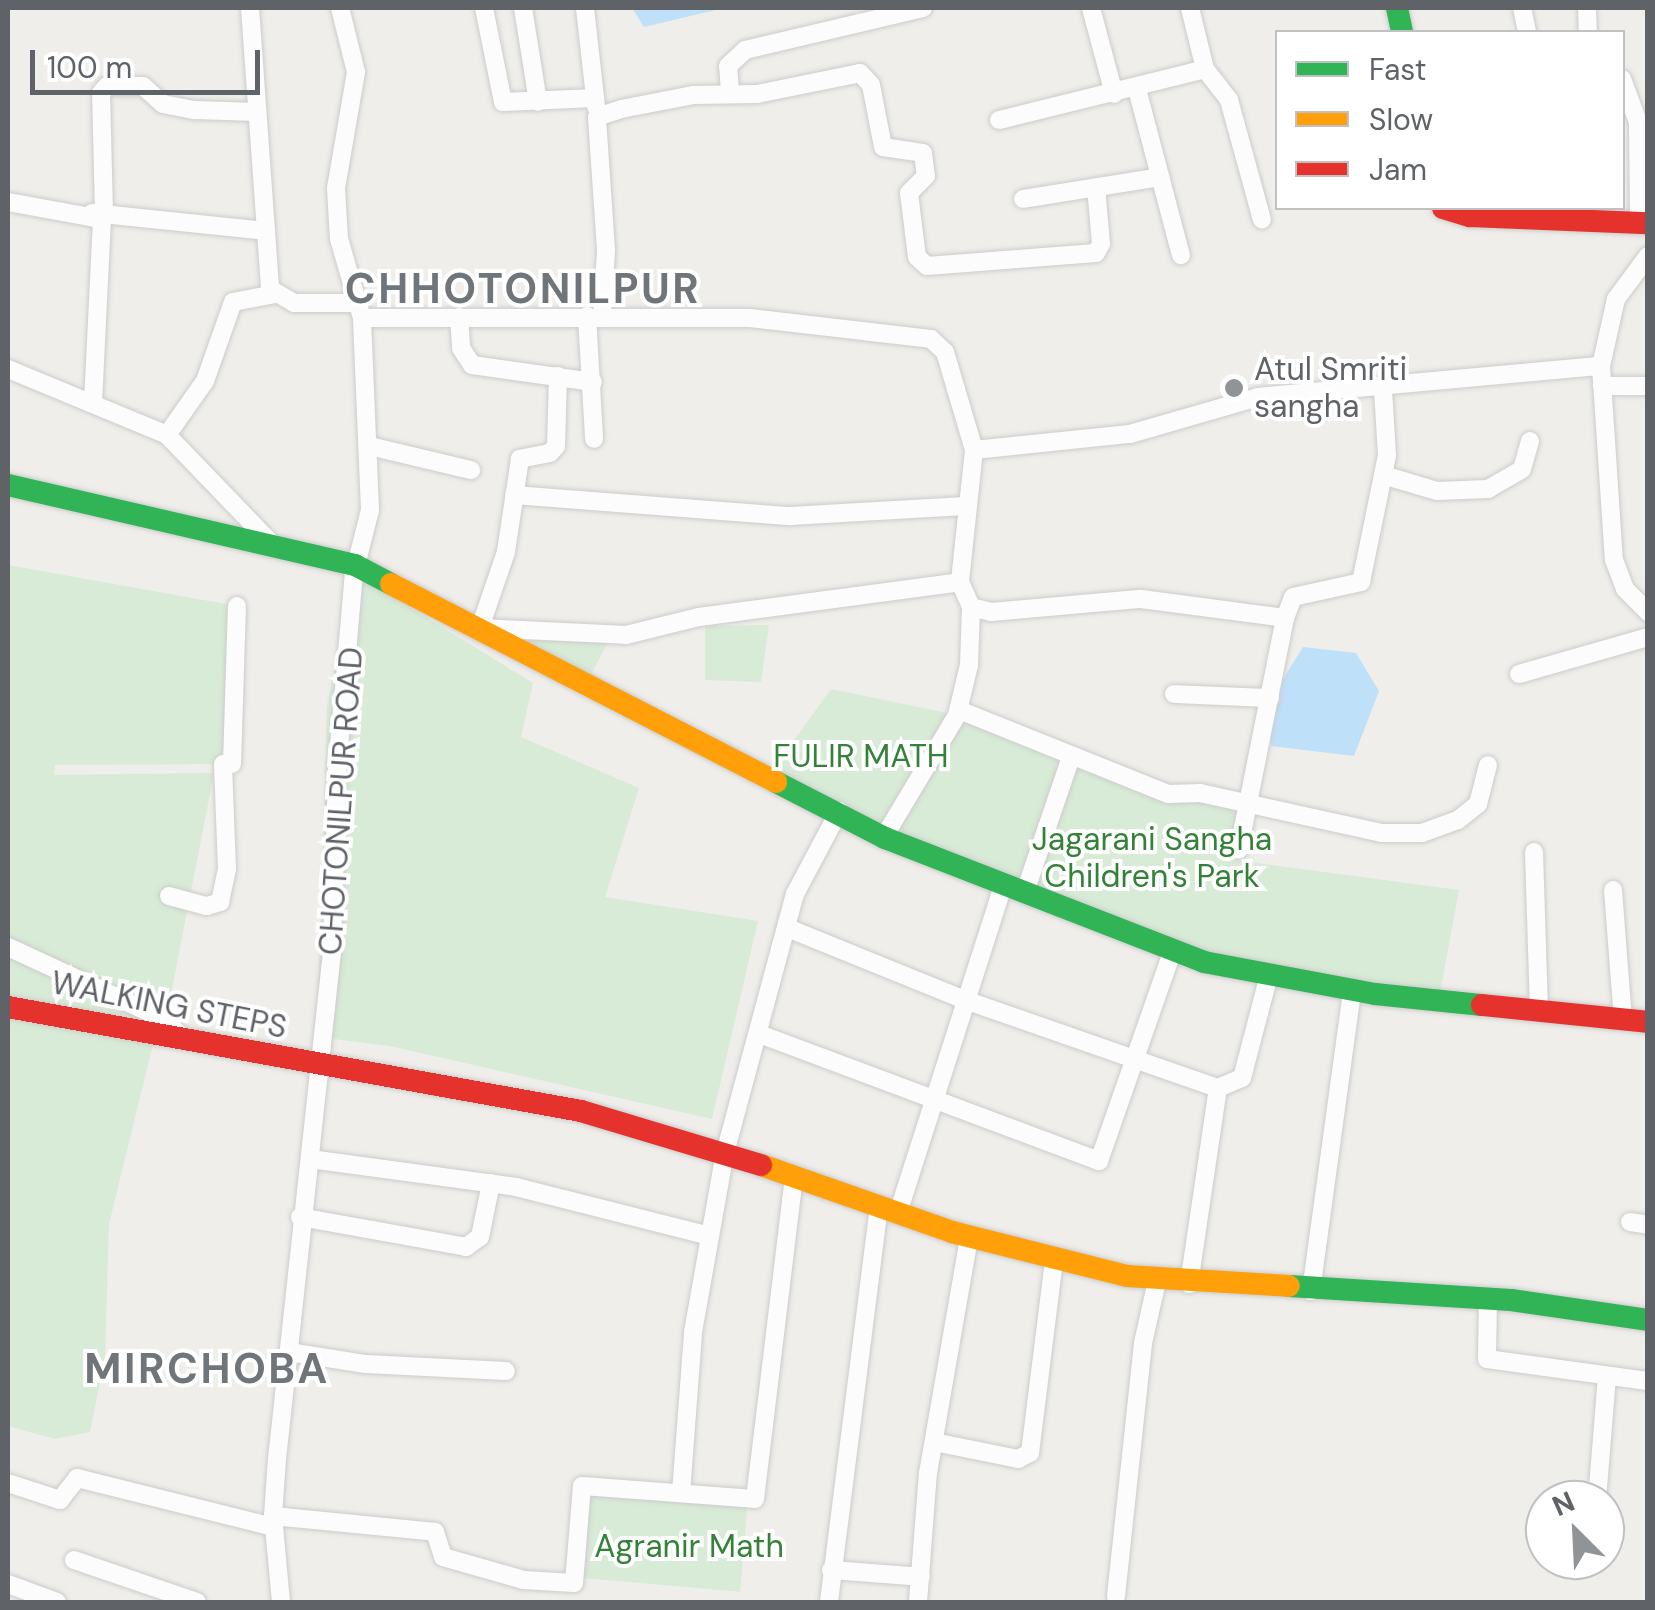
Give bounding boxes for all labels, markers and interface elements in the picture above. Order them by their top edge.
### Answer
scale bar [35,30,265,92]
legend [1275,30,1625,210]
text: 100 m [47,48,132,87]
text: Fast [1369,50,1427,89]
text: Slow [1369,100,1433,139]
text: Jam [1369,150,1427,189]
district label: CHHOTONILPUR [345,264,701,314]
place label: Atul Smriti sangha [1254,351,1407,426]
marker: Atul Smriti sangha [1223,377,1245,399]
street label: CHOTONILPUR ROAD [311,646,371,956]
park label: FULIR MATH [773,737,949,775]
park label: Jagarani Sangha Children's Park [1032,821,1272,896]
street label: WALKING STEPS [48,963,290,1047]
district label: MIRCHOBA [84,1344,330,1394]
north arrow [1525,1480,1625,1580]
text: N [1547,1483,1580,1525]
park label: Agranir Math [594,1527,784,1565]

